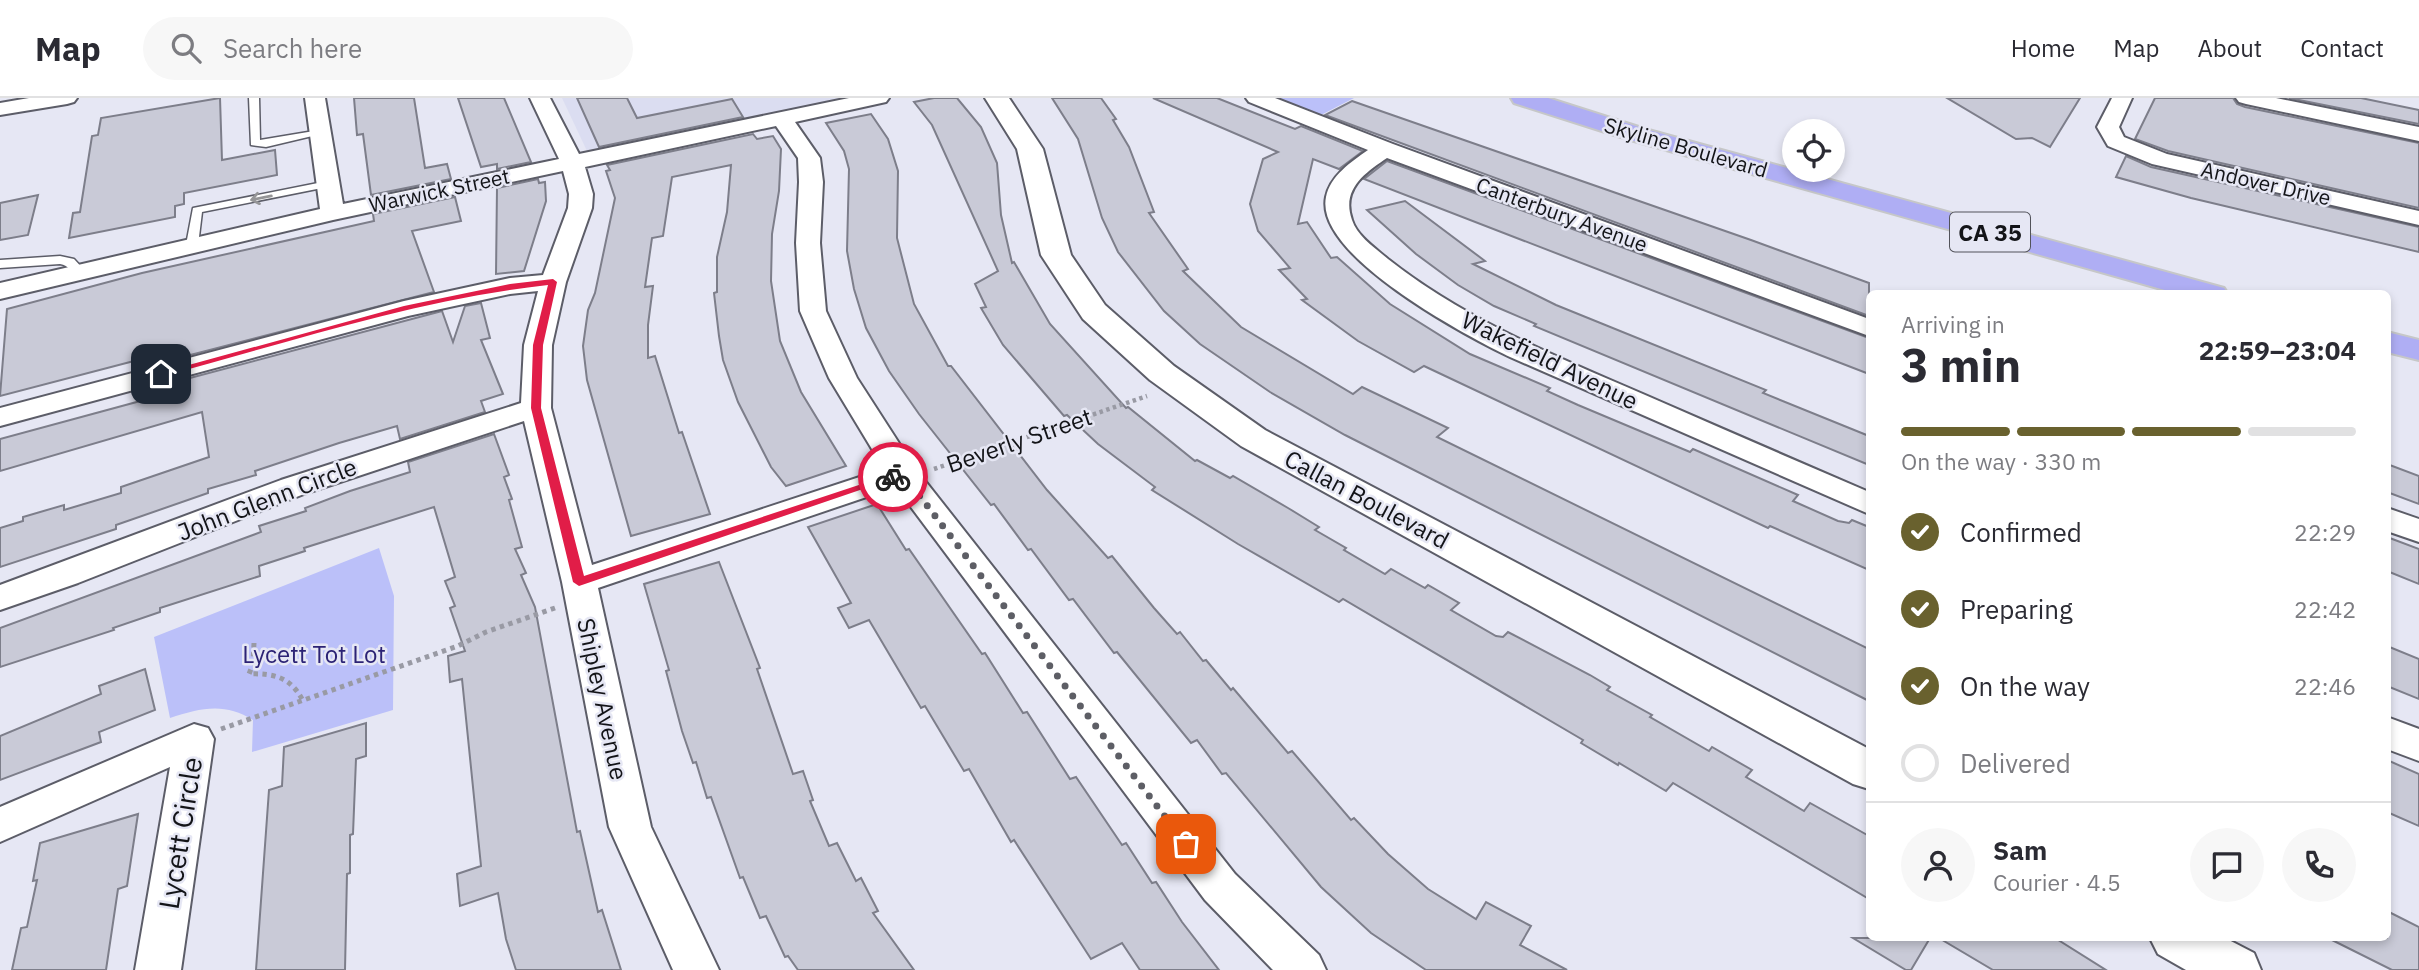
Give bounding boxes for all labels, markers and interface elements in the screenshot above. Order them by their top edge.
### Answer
search box [143,17,633,80]
text: Map [35,27,101,70]
icon: search [167,29,205,67]
text: Search here [223,31,362,65]
text: Home [2011,32,2075,64]
text: Map [2113,32,2159,64]
text: About [2197,32,2262,64]
text: Contact [2300,32,2384,64]
street label: Skyline Boulevard [1601,110,1771,184]
map controls [1782,119,1845,182]
button: locate [1782,119,1845,182]
street label: Andover Drive [2198,154,2334,212]
street label: Warwick Street [366,161,512,219]
street label: Canterbury Avenue [1472,170,1652,258]
one-way arrow [250,191,273,205]
road number: CA 35 [1950,212,2030,252]
street label: Wakefield Avenue [1457,303,1643,417]
text: Arriving in [1901,309,2005,339]
text: 22:59–23:04 [2199,333,2356,367]
text: 3 min [1901,335,2021,395]
pin [131,344,191,404]
icon: home [142,355,180,393]
street label: Beverly Street [942,400,1096,480]
courier [858,442,928,512]
street label: Callan Boulevard [1279,442,1455,556]
text: On the way · 330 m [1901,446,2101,476]
street label: John Glenn Circle [173,450,361,548]
icon: bike [874,458,912,496]
icon: check [1901,513,1939,551]
text: Confirmed [1960,515,2082,549]
text: 22:29 [2294,517,2356,547]
icon: check [1901,590,1939,628]
text: Preparing [1960,592,2073,626]
text: 22:42 [2294,594,2356,624]
street label: Shipley Avenue [570,615,636,783]
park label: Lycett Tot Lot [242,638,386,670]
icon: check [1901,667,1939,705]
text: On the way [1960,669,2090,703]
text: 22:46 [2294,671,2356,701]
text: Delivered [1960,746,2071,780]
street label: Lycett Circle [150,754,210,912]
pin [1156,814,1216,874]
icon: bag [1167,825,1205,863]
button: person [1901,828,1975,902]
button: chat [2190,828,2264,902]
button: phone [2282,828,2356,902]
text: Sam [1993,833,2047,867]
text: Courier · 4.5 [1993,867,2121,897]

